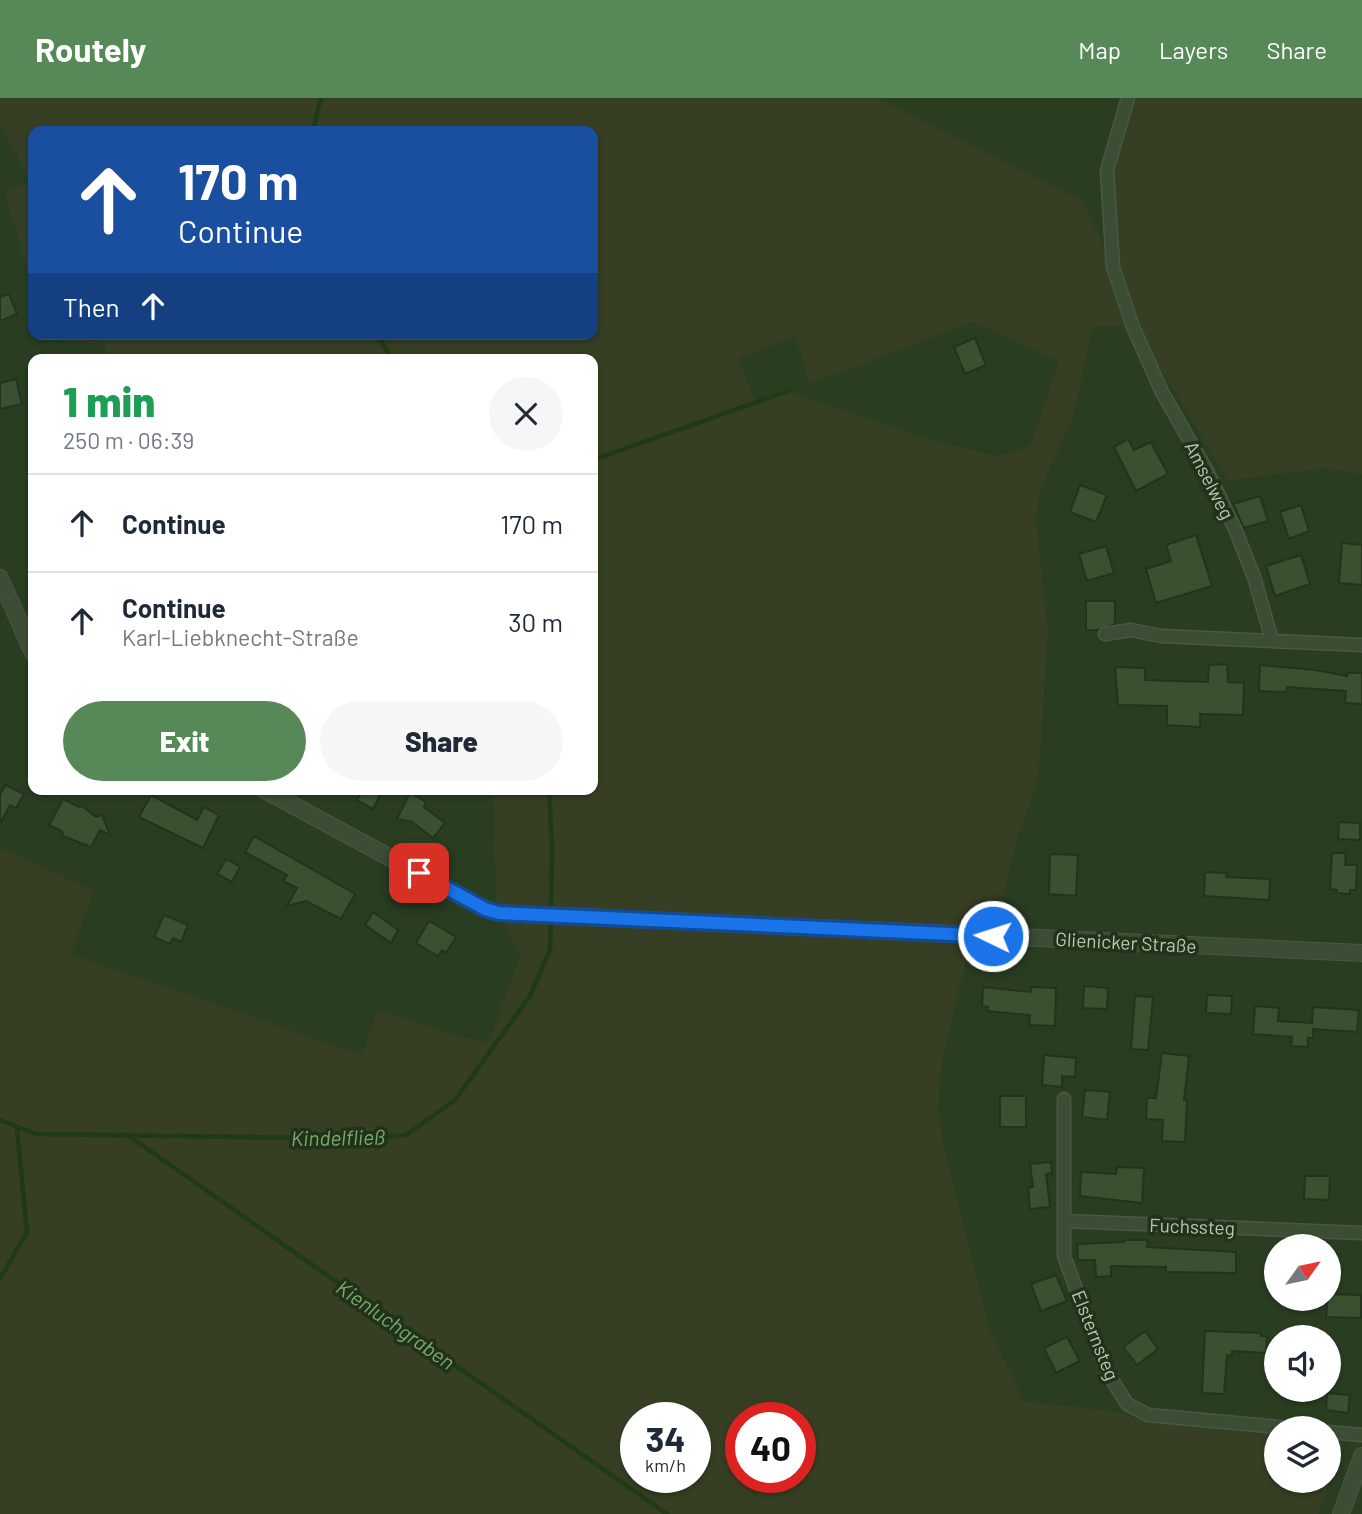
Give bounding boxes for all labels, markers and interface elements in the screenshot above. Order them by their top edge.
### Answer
text: Routely [35,29,146,69]
text: Map [1078,35,1121,64]
text: Layers [1159,35,1228,64]
text: Share [1266,35,1327,64]
text: 170 m [178,151,298,210]
icon: ahead [63,154,154,245]
text: Continue [178,211,303,249]
icon: ahead [134,287,172,325]
text: Then [63,291,120,322]
text: 1 min [63,375,155,425]
button: close [489,377,563,451]
text: 250 m · 06:39 [63,426,194,454]
street label: Amselweg [1181,437,1239,523]
icon: ahead [63,504,101,542]
text: Continue [122,508,226,539]
text: 170 m [500,508,563,539]
text: Continue [122,592,226,623]
icon: ahead [63,602,101,640]
text: 30 m [508,606,563,637]
text: Karl-Liebknecht-Straße [122,623,359,651]
button: Exit [63,701,306,781]
button: Share [320,701,563,781]
pin [389,843,449,903]
icon: arrive [400,854,438,892]
position arrow [956,899,1030,973]
street label: Glienicker Straße [1055,927,1197,957]
water label: Kindelfließ [291,1124,385,1150]
street label: Fuchssteg [1149,1213,1235,1239]
north arrow [1264,1234,1340,1311]
map controls [1264,1234,1341,1493]
water label: Kienluchgraben [332,1274,460,1374]
street label: Elsternsteg [1068,1287,1124,1383]
button: sound [1264,1325,1341,1402]
speed limit sign: 40 [725,1402,816,1493]
button: layers [1264,1416,1341,1493]
text: 34 [645,1417,686,1459]
text: km/h [645,1454,686,1476]

